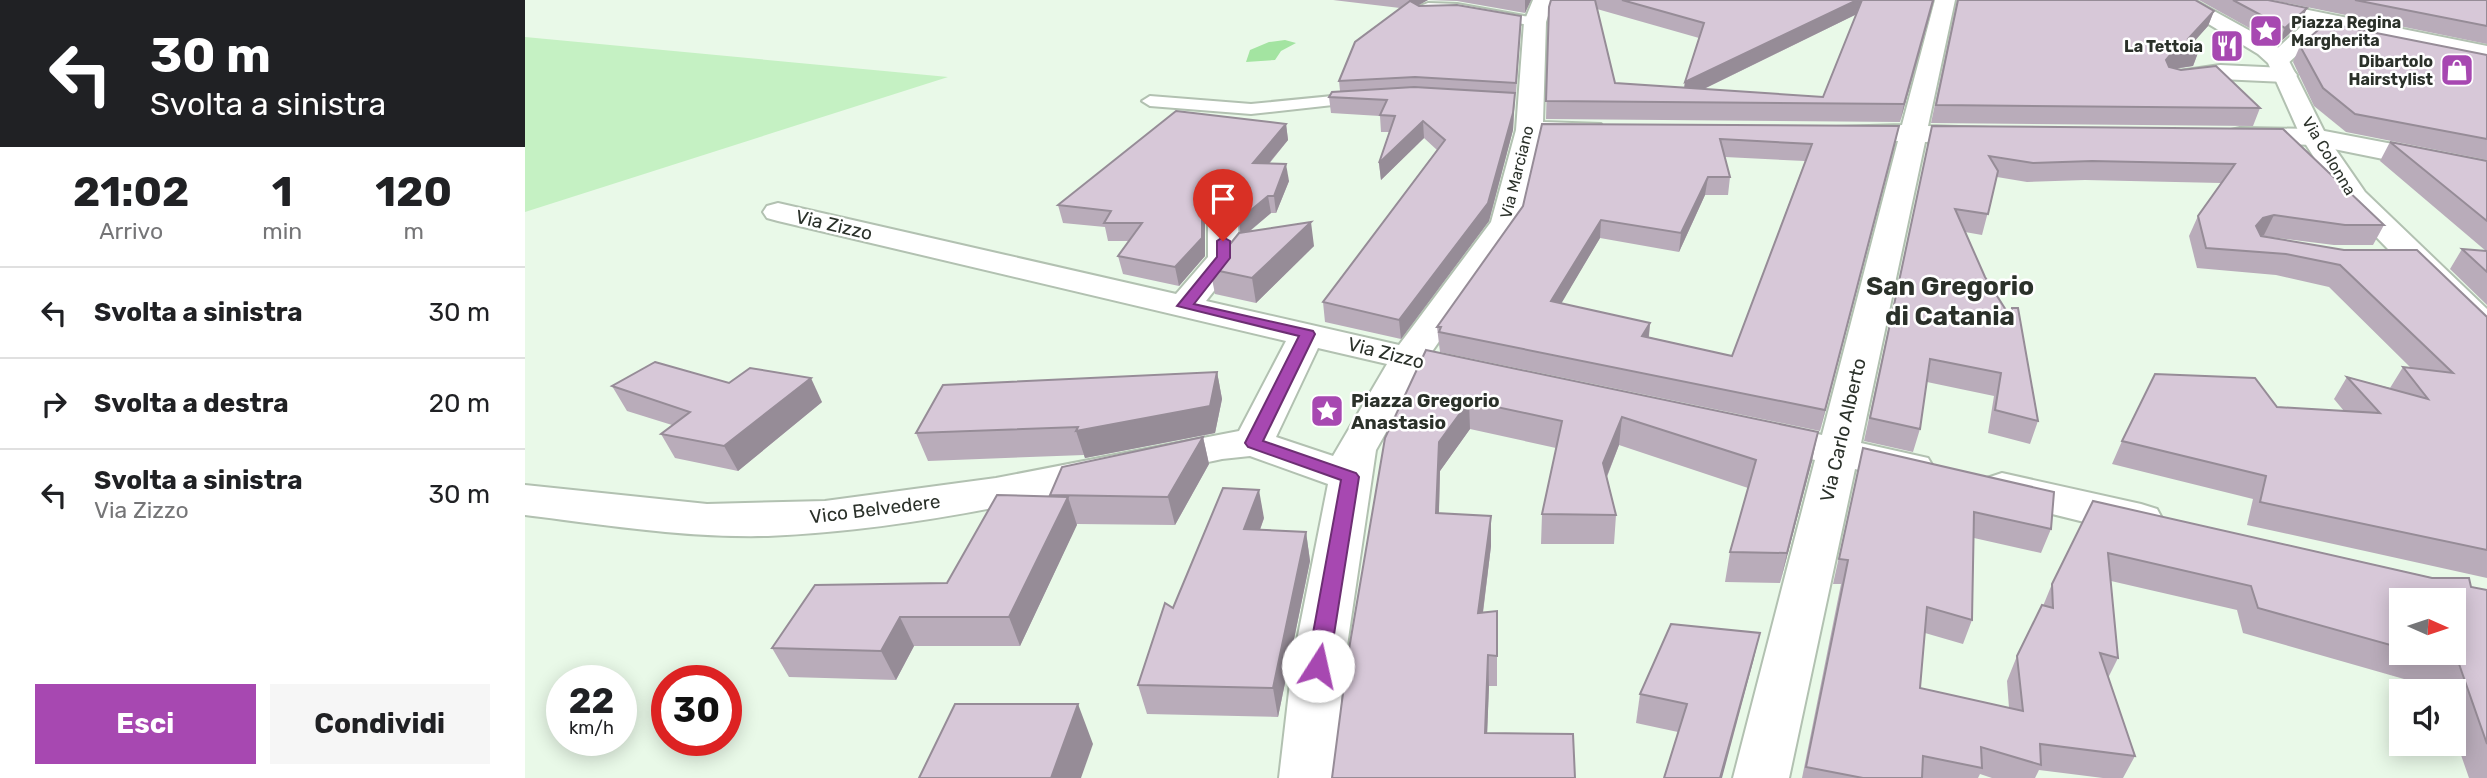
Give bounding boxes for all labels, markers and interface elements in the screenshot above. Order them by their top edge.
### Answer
place icon: Piazza Regina Margherita [2247,12,2285,50]
place label: Piazza Regina Margherita [2291,13,2401,50]
text: 30 m [150,26,271,84]
restaurant icon: La Tettoia [2208,27,2246,65]
icon: left [35,28,126,119]
place label: La Tettoia [2124,37,2203,56]
shop icon: Dibartolo Hairstylist [2438,51,2476,89]
place label: Dibartolo Hairstylist [2349,52,2434,89]
text: Svolta a sinistra [150,85,386,123]
street label: Via Colonna [2298,113,2360,199]
street label: Via Marciano [1496,124,1538,220]
text: 21:02 [73,167,189,217]
text: 1 [272,167,293,217]
text: 120 [375,167,452,217]
pin [1193,169,1253,241]
icon: arrive [1204,180,1242,218]
street label: Via Zizzo [793,205,875,245]
text: Arrivo [99,217,163,245]
text: min [262,217,302,245]
text: m [403,217,424,245]
district label: San Gregorio di Catania [1866,271,2034,332]
icon: left [35,294,73,332]
text: Svolta a sinistra [94,297,303,328]
text: 30 m [428,297,490,328]
street label: Via Zizzo [1345,332,1427,374]
street label: Via Carlo Alberto [1815,356,1871,504]
icon: right [35,385,73,423]
text: Svolta a destra [94,388,289,419]
text: 20 m [429,388,490,419]
place label: Piazza Gregorio Anastasio [1351,389,1500,434]
place icon: Piazza Gregorio Anastasio [1308,392,1346,430]
text: Svolta a sinistra [94,465,303,496]
icon: left [35,476,73,514]
text: 30 m [428,479,490,510]
street label: Vico Belvedere [808,490,942,528]
text: Via Zizzo [94,496,189,524]
north arrow [2389,588,2466,665]
map controls [2389,588,2466,756]
position arrow [1281,629,1355,703]
speed limit sign: 30 [651,665,742,756]
button: sound [2389,679,2466,756]
text: 22 [569,680,614,722]
button: Esci [35,684,256,764]
button: Condividi [270,684,490,764]
text: km/h [569,717,614,739]

